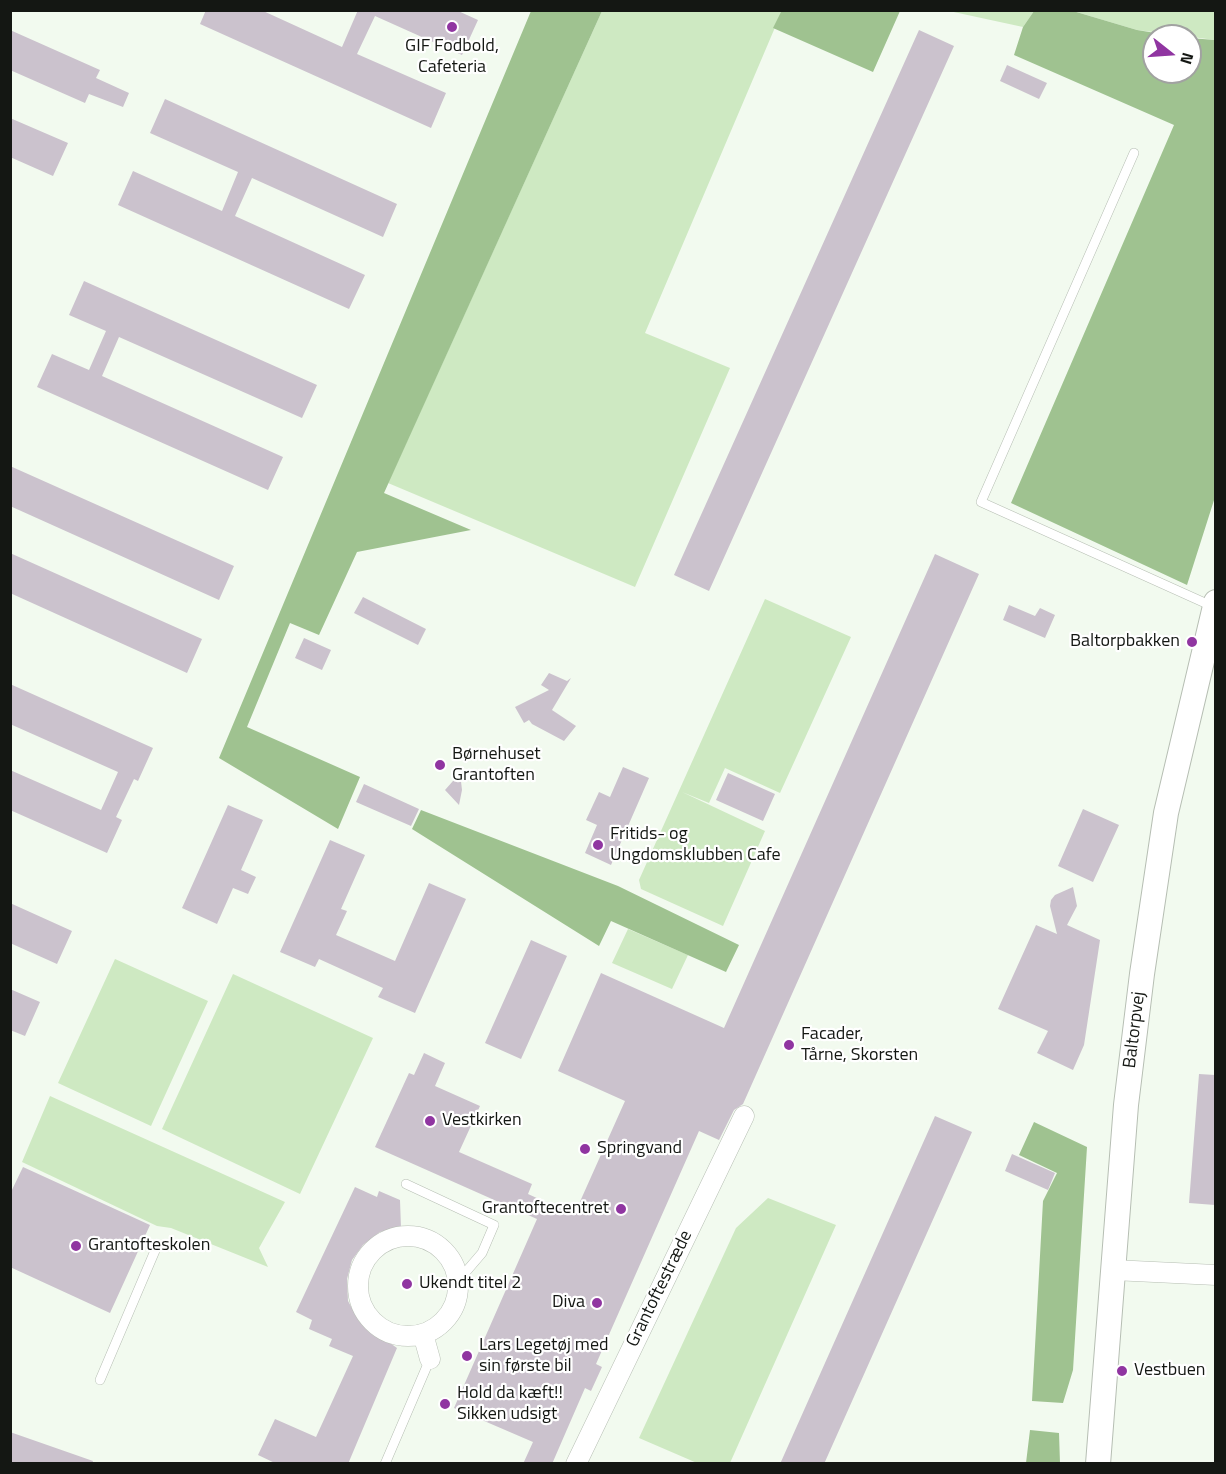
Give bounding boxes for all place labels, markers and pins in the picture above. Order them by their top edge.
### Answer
marker: GIF Fodbold, Cafeteria [445,20,459,34]
place label: GIF Fodbold, Cafeteria [405,36,499,78]
place label: Baltorpbakken [1070,631,1180,653]
marker: Baltorpbakken [1185,635,1199,649]
place label: Børnehuset Grantoften [452,744,541,786]
marker: Børnehuset Grantoften [433,758,447,772]
place label: Fritids- og Ungdomsklubben Cafe [610,824,781,866]
marker: Fritids- og Ungdomsklubben Cafe [591,838,605,852]
place label: Facader, Tårne, Skorsten [801,1024,918,1066]
marker: Facader, Tårne, Skorsten [782,1038,796,1052]
place label: Vestkirken [442,1110,522,1132]
marker: Vestkirken [423,1114,437,1128]
place label: Springvand [597,1138,682,1160]
marker: Springvand [578,1142,592,1156]
place label: Grantoftecentret [482,1198,609,1220]
marker: Grantoftecentret [614,1202,628,1216]
place label: Grantofteskolen [88,1235,210,1257]
marker: Grantofteskolen [69,1239,83,1253]
place label: Ukendt titel 2 [419,1273,521,1295]
marker: Ukendt titel 2 [400,1277,414,1291]
place label: Diva [552,1292,585,1314]
marker: Diva [590,1296,604,1310]
place label: Lars Legetøj med sin første bil [479,1335,608,1378]
marker: Lars Legetøj med sin første bil [460,1349,474,1363]
place label: Vestbuen [1134,1360,1205,1382]
marker: Vestbuen [1115,1364,1129,1378]
place label: Hold da kæft!! Sikken udsigt [457,1383,563,1426]
marker: Hold da kæft!! Sikken udsigt [438,1397,452,1411]

